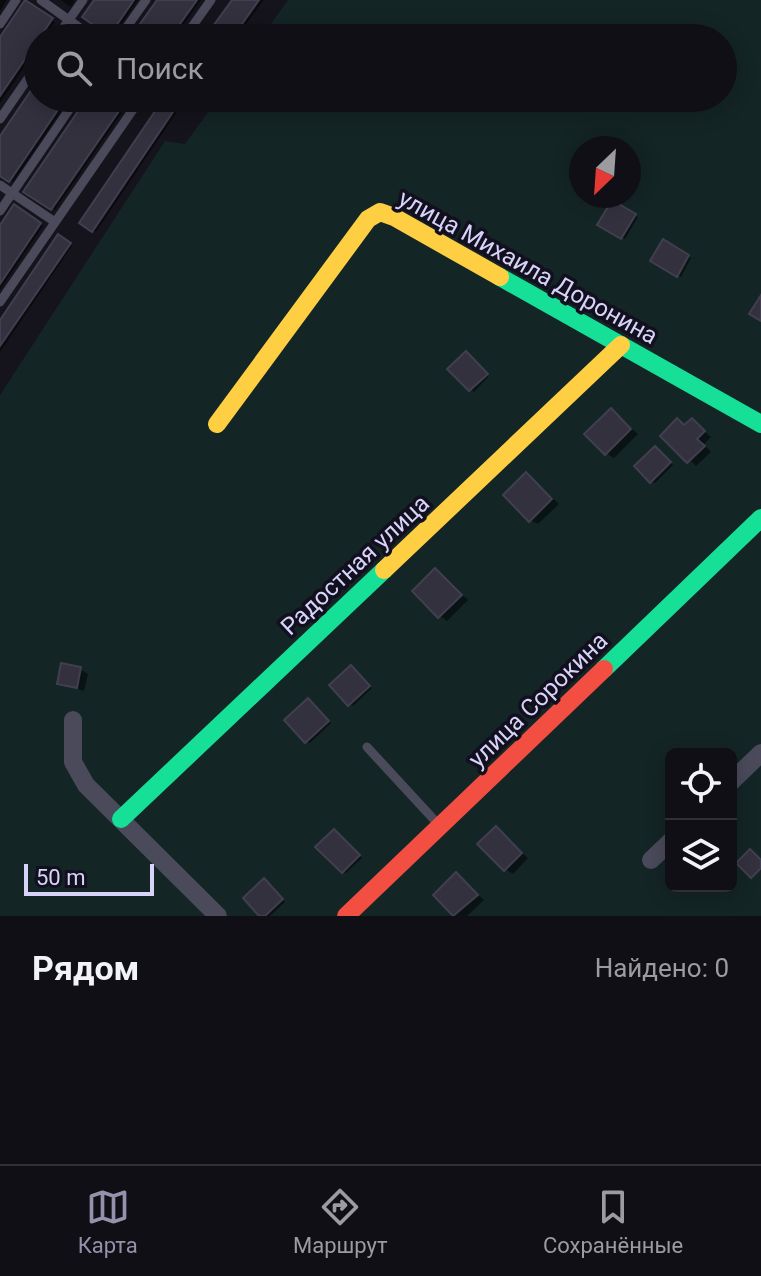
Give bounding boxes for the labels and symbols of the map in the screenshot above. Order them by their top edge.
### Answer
north arrow [569,136,641,208]
street label: улица Михаила Доронина [394,184,662,350]
street label: Радостная улица [275,489,435,641]
street label: улица Сорокина [463,627,613,773]
scale bar [24,860,154,896]

